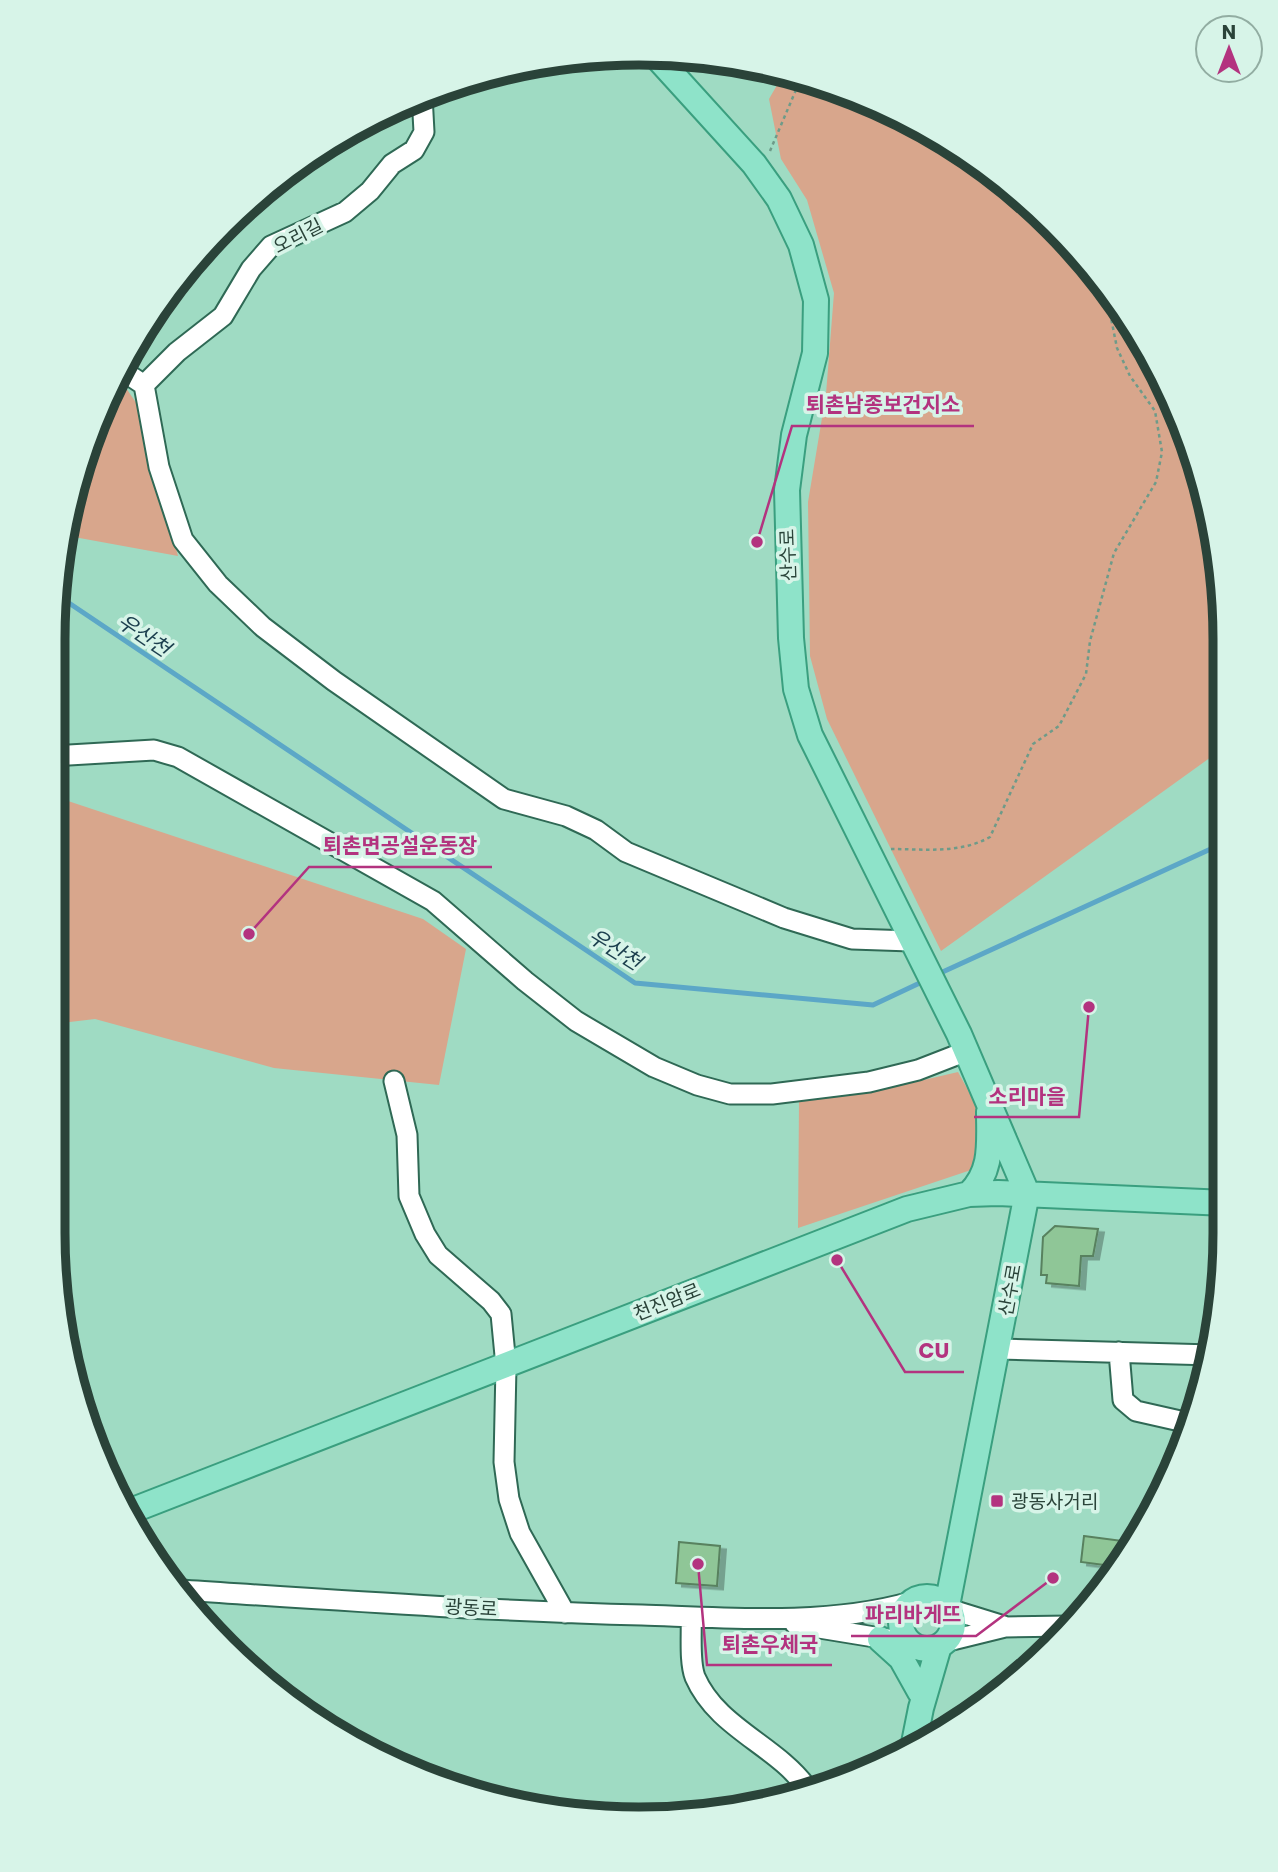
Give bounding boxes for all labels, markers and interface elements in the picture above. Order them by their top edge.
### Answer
north arrow [1194,14,1264,84]
text: N [1222,19,1236,46]
street label: 오리길 [269,212,327,260]
callout: 퇴촌남종보건지소 [792,384,974,426]
text: 퇴촌남종보건지소 [806,390,960,419]
street label: 산수로 [774,528,802,582]
water label: 우산천 [112,607,178,665]
callout: 퇴촌면공설운동장 [309,825,492,867]
text: 퇴촌면공설운동장 [323,831,477,860]
water label: 우산천 [583,921,650,978]
callout: 소리마을 [974,1075,1079,1117]
text: 소리마을 [988,1082,1066,1111]
street label: 산수로 [992,1262,1028,1318]
street label: 천진암로 [630,1276,704,1328]
callout: CU [905,1330,964,1372]
text: CU [919,1336,949,1365]
place label: 광동사거리 [1011,1488,1098,1515]
marker: 광동사거리 [989,1493,1005,1509]
street label: 광동로 [444,1593,498,1623]
callout: 파리바게뜨 [851,1594,976,1636]
text: 파리바게뜨 [865,1600,961,1629]
callout: 퇴촌우체국 [707,1623,832,1665]
text: 퇴촌우체국 [722,1630,818,1659]

